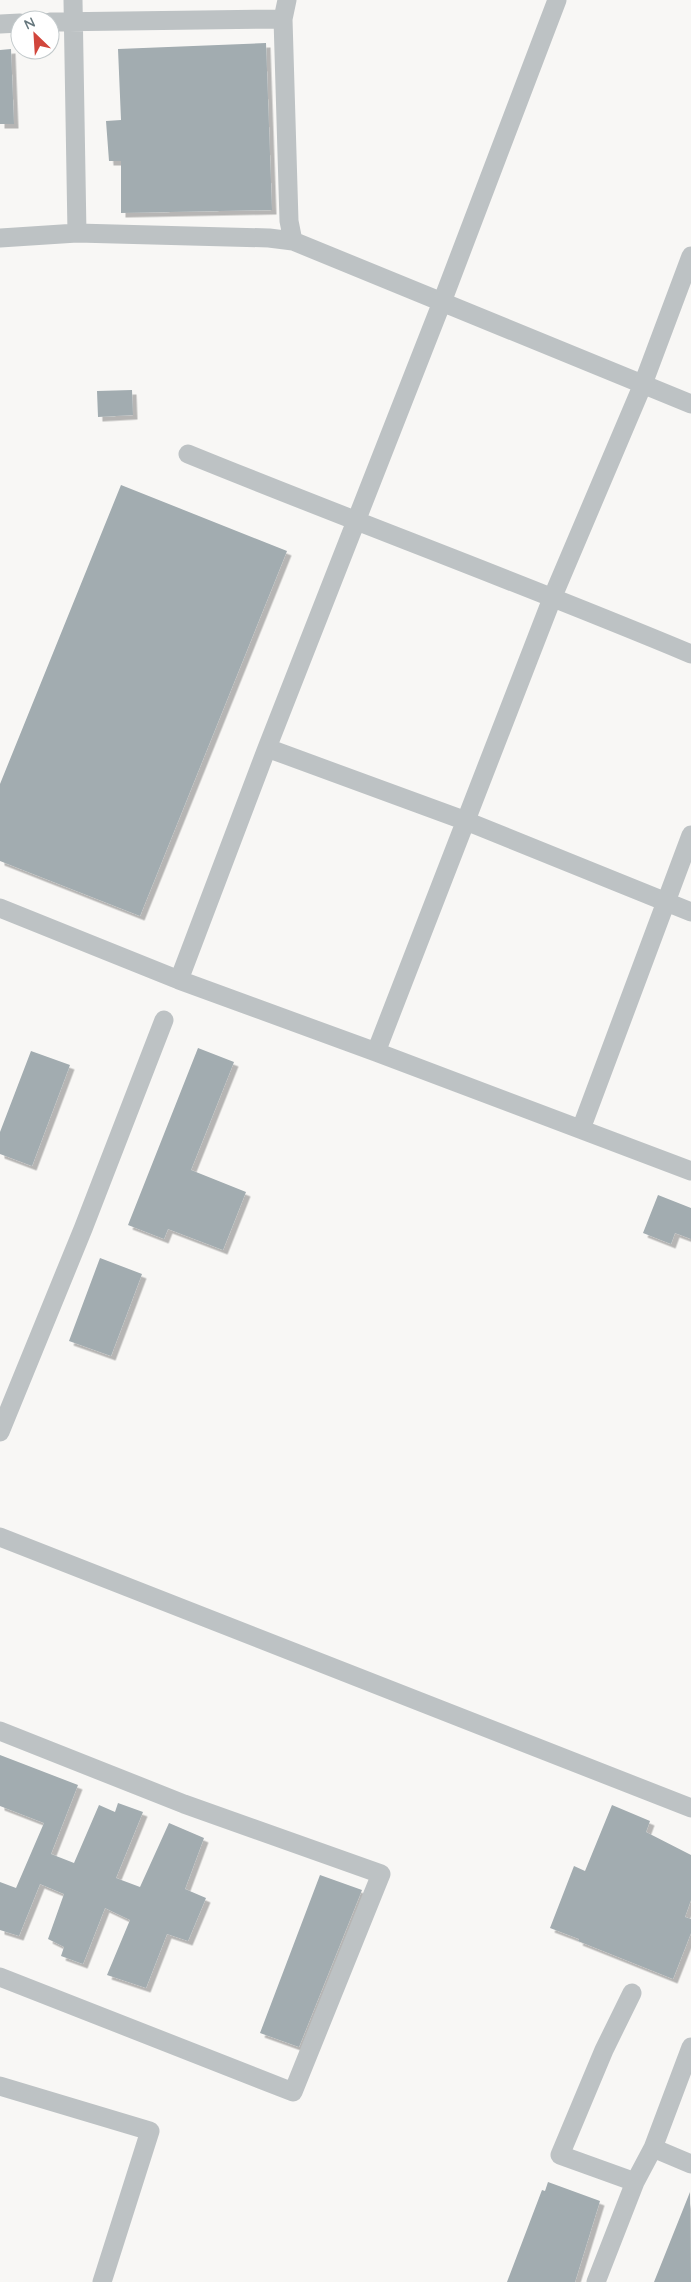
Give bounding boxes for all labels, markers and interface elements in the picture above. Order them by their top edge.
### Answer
north arrow [10,10,60,60]
text: N [21,13,38,34]

